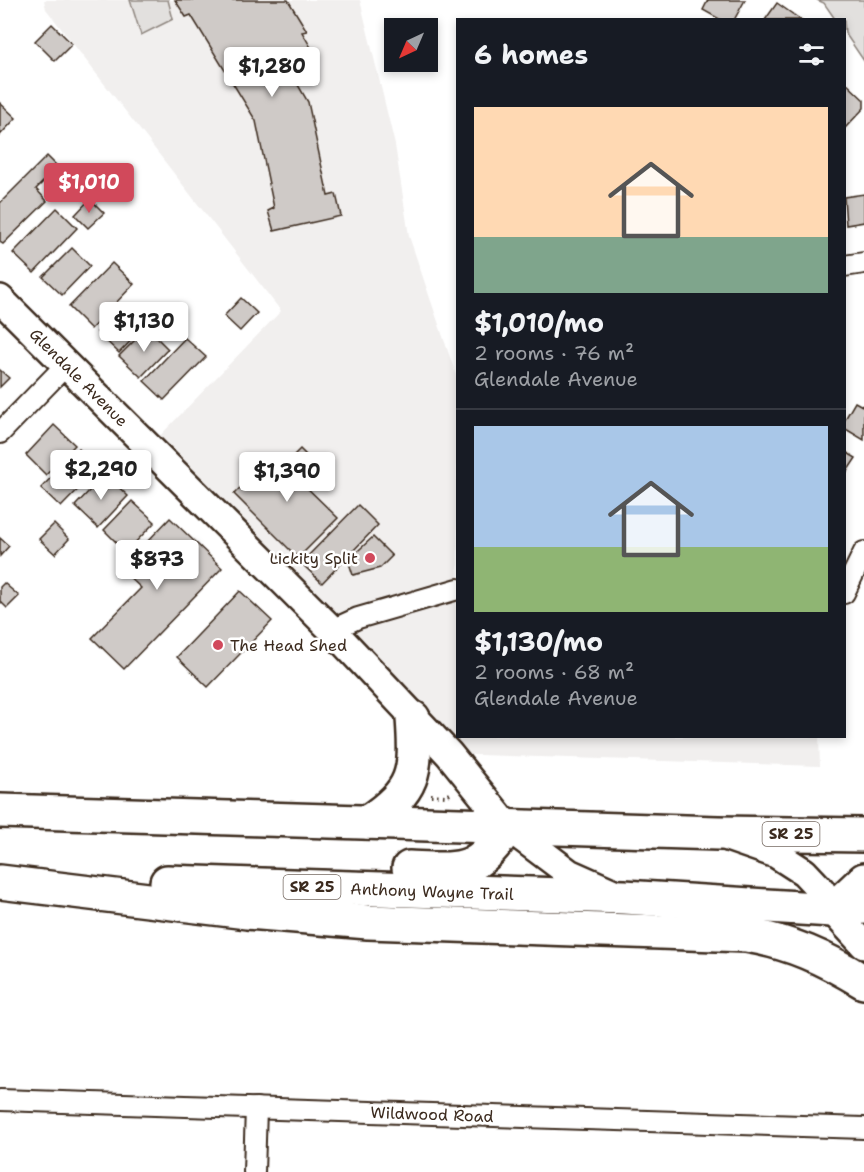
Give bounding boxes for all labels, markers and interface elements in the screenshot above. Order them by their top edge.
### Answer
north arrow [384,18,438,72]
map controls [384,18,438,72]
text: 6 homes [474,37,588,72]
icon: filters [795,38,828,71]
pin: $1,280 [223,47,321,98]
text: $1,280 [238,53,306,79]
icon: home [597,146,705,254]
pin: $1,010 [40,163,138,214]
text: $1,010 [58,169,120,195]
pin: $1,130 [95,302,193,353]
text: $1,010/mo [474,305,604,340]
text: $1,130 [113,308,175,334]
street label: Glendale Avenue [25,324,132,431]
text: 2 rooms · 76 m² [474,340,634,366]
text: Glendale Avenue [474,366,638,392]
pin: $2,290 [52,450,150,501]
pin: $1,390 [238,452,336,503]
text: $2,290 [64,456,138,482]
text: $1,390 [253,458,321,484]
icon: home [597,465,705,573]
pin: $873 [121,540,193,591]
text: $873 [130,546,184,572]
place label: Lickity Split [269,548,358,569]
marker: Lickity Split [363,551,377,565]
text: $1,130/mo [474,624,603,659]
place label: The Head Shed [230,635,347,656]
marker: The Head Shed [211,638,225,652]
text: 2 rooms · 68 m² [474,659,634,685]
text: Glendale Avenue [474,685,638,711]
road number: SR 25 [762,822,820,846]
road number: SR 25 [284,875,340,899]
street label: Anthony Wayne Trail [350,878,514,905]
street label: Wildwood Road [370,1102,494,1127]

